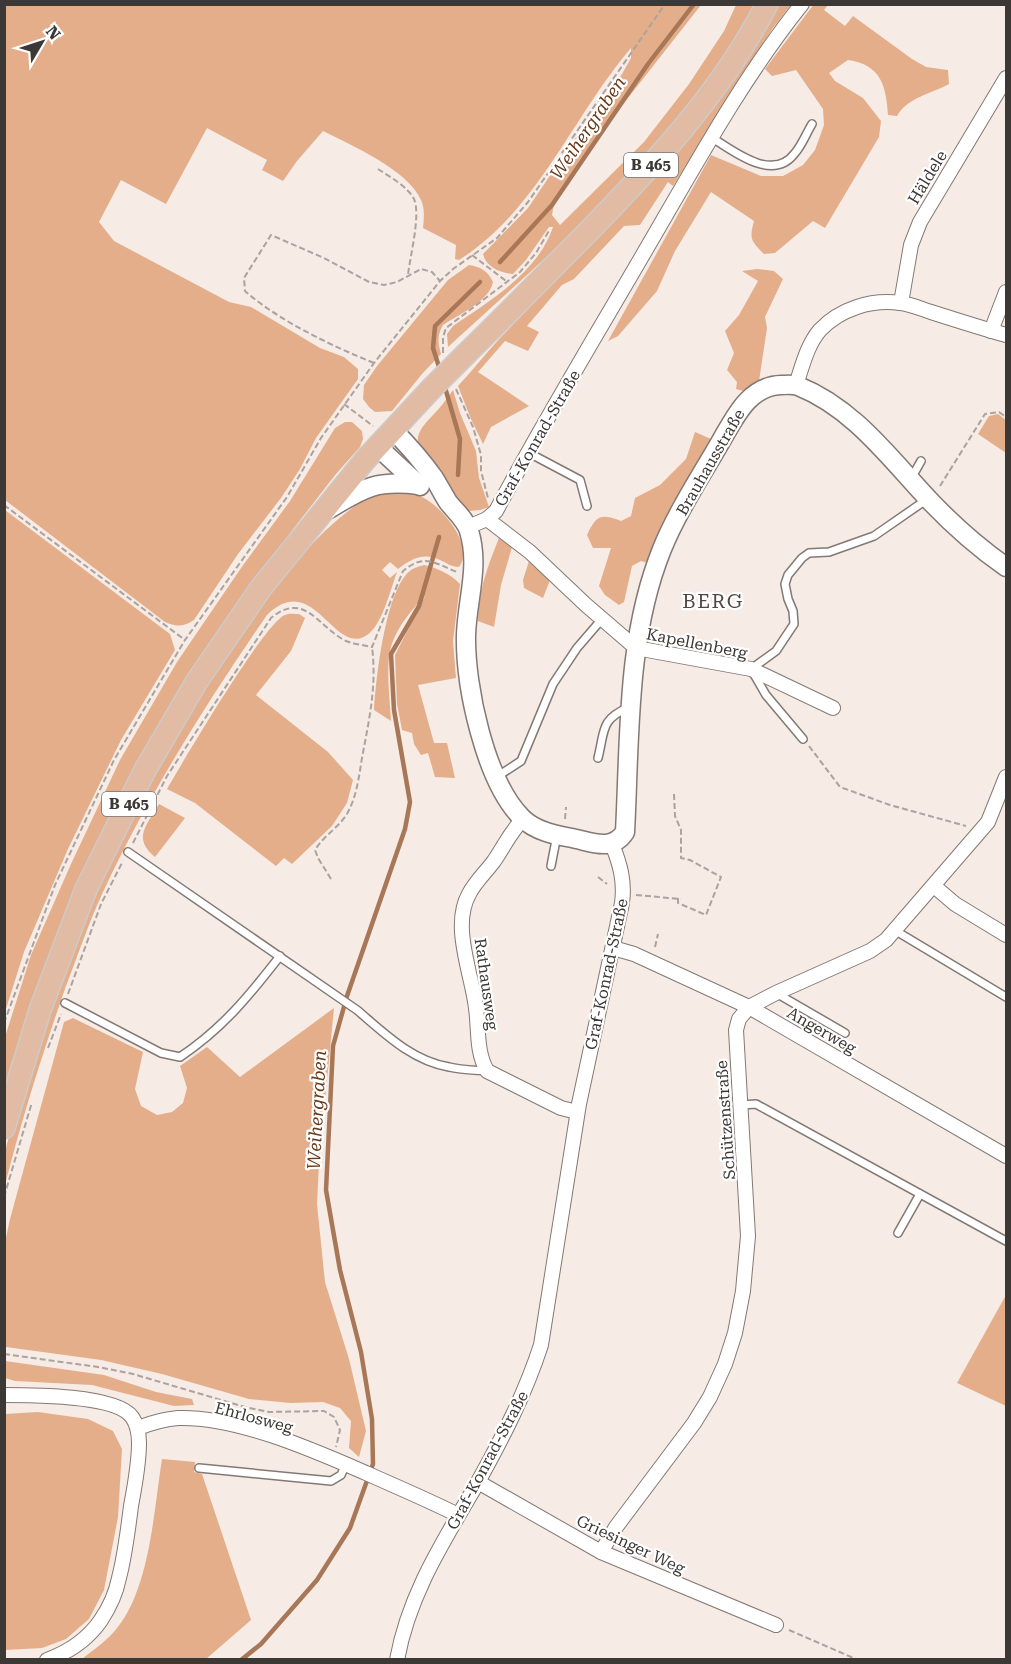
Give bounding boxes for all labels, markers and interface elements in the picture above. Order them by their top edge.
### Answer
north arrow [12,12,72,72]
text: N [42,22,65,44]
water label: Weihergraben [545,72,630,183]
street label: Häldele [904,147,951,208]
road number: B 465 [624,153,678,177]
street label: Graf-Konrad-Straße [491,367,584,510]
street label: Brauhausstraße [672,406,749,519]
district label: BERG [682,589,744,613]
street label: Kapellenberg [645,624,750,663]
road number: B 465 [102,792,156,816]
street label: Graf-Konrad-Straße [581,896,632,1052]
street label: Rathausweg [471,937,502,1032]
street label: Angerweg [784,1003,860,1058]
water label: Weihergraben [303,1050,330,1170]
street label: Schützenstraße [712,1059,739,1180]
street label: Graf-Konrad-Straße [443,1387,532,1533]
street label: Ehrlosweg [213,1398,296,1437]
street label: Griesinger Weg [574,1511,689,1578]

